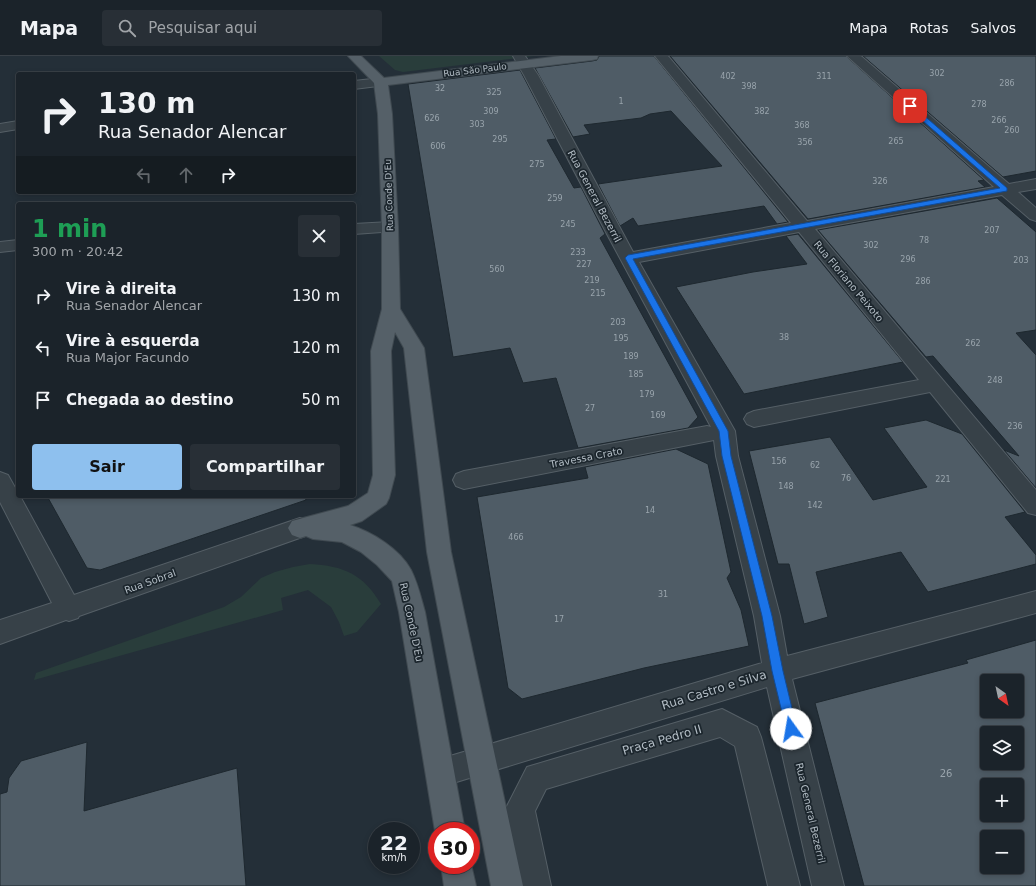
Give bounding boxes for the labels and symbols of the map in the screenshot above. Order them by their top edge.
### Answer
street label: Rua São Paulo [443,61,508,79]
house number: 302 [929,69,945,78]
house number: 402 [720,72,736,81]
house number: 311 [816,72,832,81]
house number: 286 [999,79,1015,88]
house number: 398 [741,82,757,91]
house number: 32 [435,84,445,93]
house number: 325 [486,88,502,97]
pin [893,89,927,123]
house number: 1 [618,97,624,106]
house number: 278 [971,100,987,109]
house number: 309 [483,107,499,116]
house number: 382 [754,107,770,116]
house number: 626 [424,114,440,123]
house number: 266 [991,116,1007,125]
house number: 303 [469,120,485,129]
house number: 368 [794,121,810,130]
house number: 260 [1004,126,1020,135]
house number: 295 [492,135,508,144]
house number: 265 [888,137,904,146]
house number: 356 [797,138,813,147]
house number: 606 [430,142,446,151]
street label: Rua General Bezerril [566,148,624,244]
street label: Rua Conde D'Eu [383,159,395,231]
house number: 275 [529,160,545,169]
house number: 326 [872,177,888,186]
house number: 259 [547,194,563,203]
house number: 245 [560,220,576,229]
house number: 207 [984,226,1000,235]
house number: 78 [919,236,929,245]
street label: Rua Floriano Peixoto [812,239,886,324]
house number: 302 [863,241,879,250]
house number: 233 [570,248,586,257]
house number: 296 [900,255,916,264]
house number: 203 [1013,256,1029,265]
house number: 227 [576,260,592,269]
house number: 560 [489,265,505,274]
house number: 219 [584,276,600,285]
house number: 286 [915,277,931,286]
house number: 215 [590,289,606,298]
house number: 203 [610,318,626,327]
house number: 38 [779,333,789,342]
house number: 195 [613,334,629,343]
house number: 262 [965,339,981,348]
house number: 189 [623,352,639,361]
house number: 185 [628,370,644,379]
house number: 248 [987,376,1003,385]
house number: 179 [639,390,655,399]
house number: 27 [585,404,595,413]
house number: 169 [650,411,666,420]
house number: 236 [1007,422,1023,431]
street label: Travessa Crato [548,445,623,470]
house number: 156 [771,457,787,466]
house number: 62 [810,461,820,470]
house number: 76 [841,474,851,483]
house number: 221 [935,475,951,484]
house number: 148 [778,482,794,491]
house number: 142 [807,501,823,510]
house number: 14 [645,506,655,515]
house number: 466 [508,533,524,542]
street label: Rua Sobral [123,567,177,596]
street label: Rua Conde D'Eu [398,582,425,663]
house number: 31 [658,590,668,599]
house number: 17 [554,615,564,624]
street label: Rua Castro e Silva [660,667,768,713]
north arrow [980,674,1024,718]
position arrow [770,708,812,750]
street label: Praça Pedro II [621,722,703,758]
street label: Rua General Bezerril [794,762,827,864]
house number: 26 [940,768,952,779]
speed limit sign: 30 [428,822,480,874]

